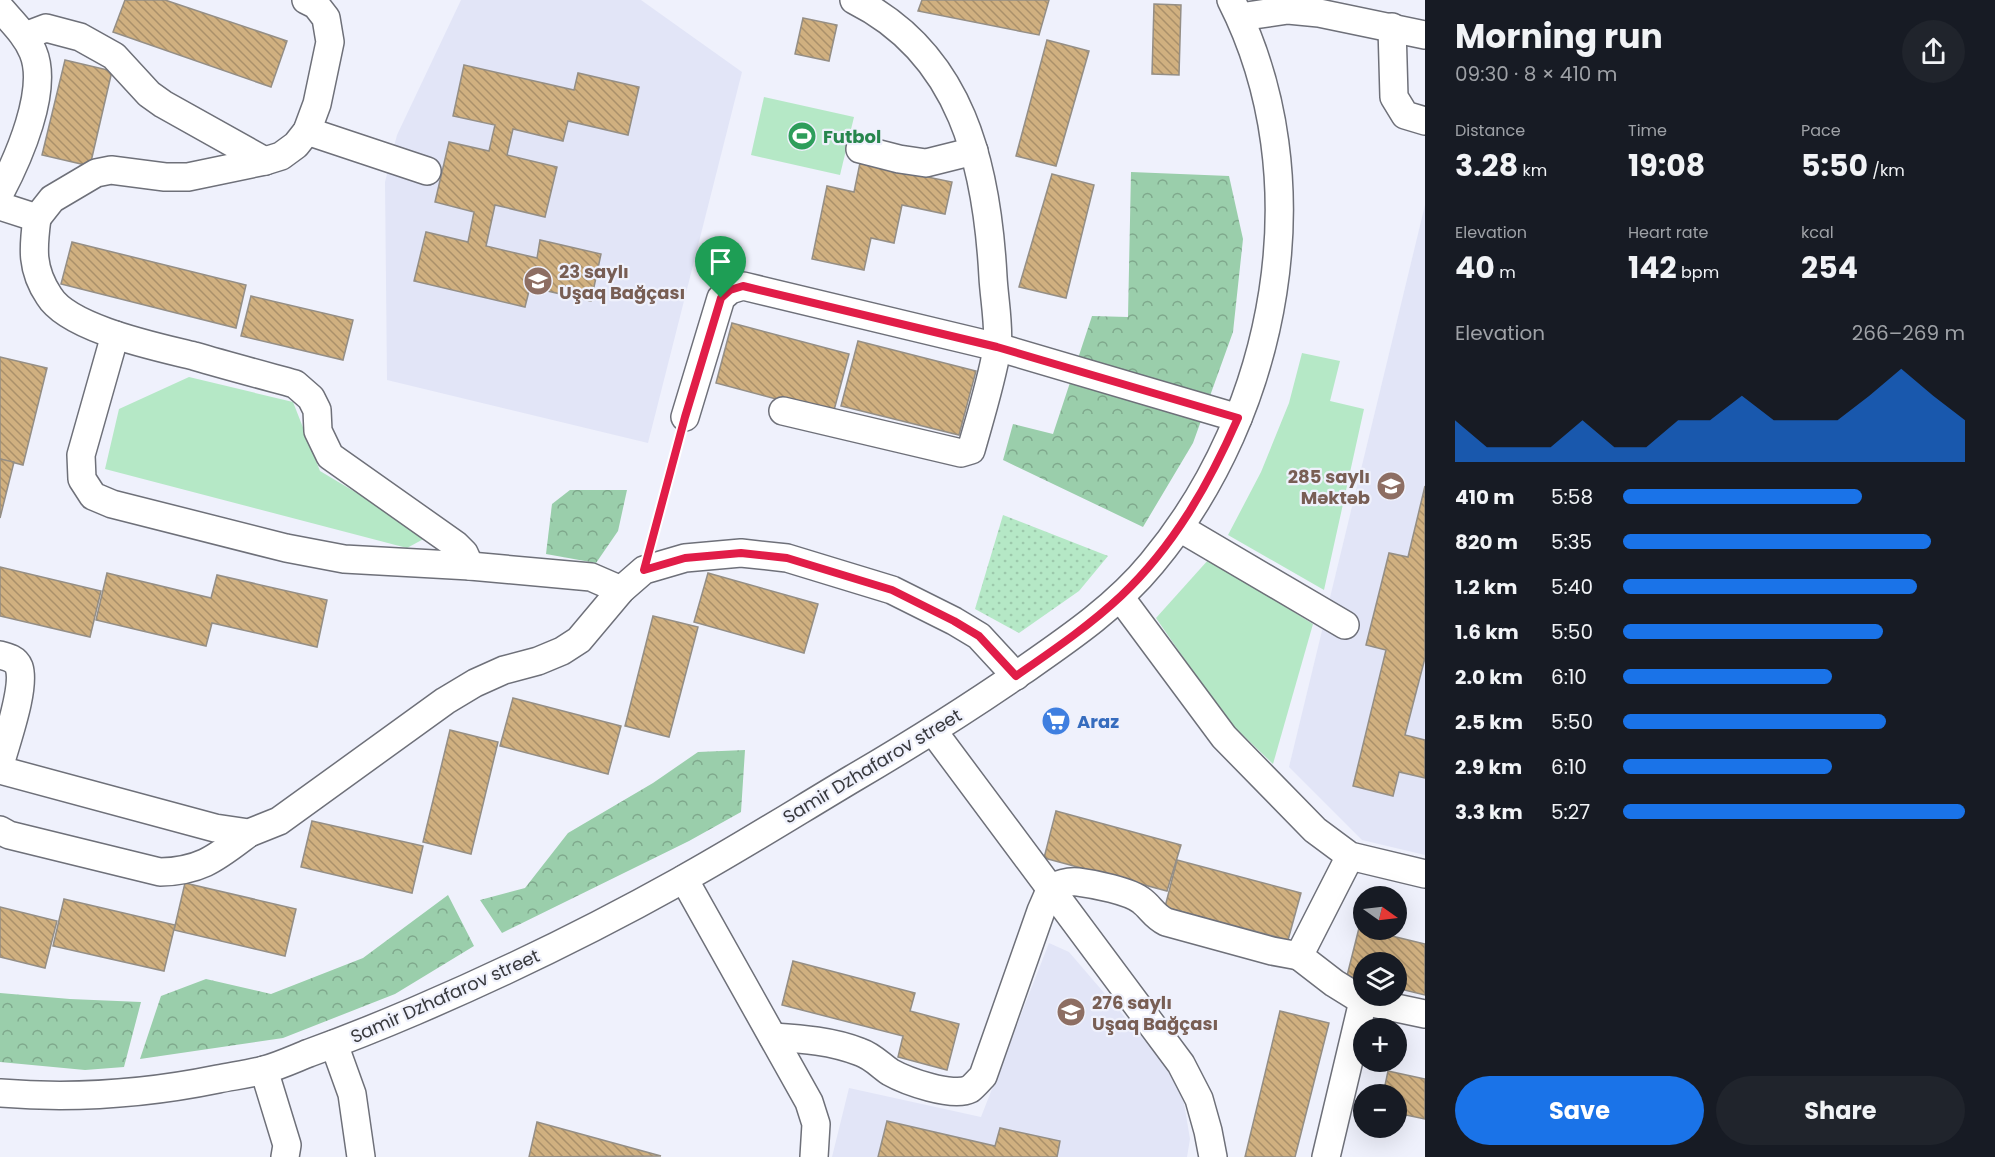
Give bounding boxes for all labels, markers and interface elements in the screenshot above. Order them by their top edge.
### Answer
text: Morning run [1455,13,1663,60]
button: share [1902,20,1965,83]
text: 09:30 · 8 × 410 m [1455,60,1617,88]
text: Distance [1455,119,1525,142]
text: Time [1628,119,1667,142]
text: Pace [1801,119,1841,142]
sports icon: Futbol [786,120,818,152]
place label: Futbol [823,124,881,149]
text: 3.28 [1455,144,1518,187]
text: 19:08 [1628,144,1705,187]
text: 5:50 [1801,144,1868,187]
text: km [1518,159,1547,182]
text: /km [1868,159,1905,182]
text: Elevation [1455,221,1527,244]
text: Heart rate [1628,221,1708,244]
text: kcal [1801,221,1834,244]
pin [695,236,746,298]
icon: arrive [704,245,737,278]
text: 40 [1455,246,1495,289]
text: 142 [1628,246,1677,289]
text: 254 [1801,246,1858,289]
place label: 23 saylı Uşaq Bağçası [559,259,685,305]
text: m [1495,261,1516,284]
text: bpm [1677,261,1719,284]
school or university icon: 23 saylı Uşaq Bağçası [522,265,554,297]
text: Elevation [1455,319,1545,347]
text: 266–269 m [1852,319,1965,347]
place label: 285 saylı Məktəb [1288,464,1370,510]
school or university icon: 285 saylı Məktəb [1375,470,1407,502]
text: 410 m [1455,483,1515,511]
text: 5:58 [1551,483,1593,511]
text: 820 m [1455,528,1518,556]
text: 5:35 [1551,528,1592,556]
text: 1.2 km [1455,573,1517,601]
text: 5:40 [1551,573,1593,601]
text: 1.6 km [1455,618,1519,646]
text: 5:50 [1551,618,1593,646]
text: 2.0 km [1455,663,1523,691]
text: 6:10 [1551,663,1587,691]
street label: Samir Dzhafarov street [778,703,966,829]
supermarket icon: Araz [1040,705,1072,737]
text: 2.5 km [1455,708,1523,736]
text: 5:50 [1551,708,1593,736]
place label: Araz [1077,709,1119,734]
text: 2.9 km [1455,753,1522,781]
text: 6:10 [1551,753,1587,781]
text: 3.3 km [1455,798,1523,826]
text: 5:27 [1551,798,1590,826]
north arrow [1353,886,1407,940]
map controls [1353,886,1407,1138]
street label: Samir Dzhafarov street [346,943,544,1049]
button: layers [1353,952,1407,1006]
place label: 276 saylı Uşaq Bağçası [1092,990,1218,1036]
school or university icon: 276 saylı Uşaq Bağçası [1055,996,1087,1028]
button: + [1353,1018,1407,1072]
button: Save [1455,1076,1704,1145]
button: Share [1716,1076,1965,1145]
button: − [1353,1084,1407,1138]

